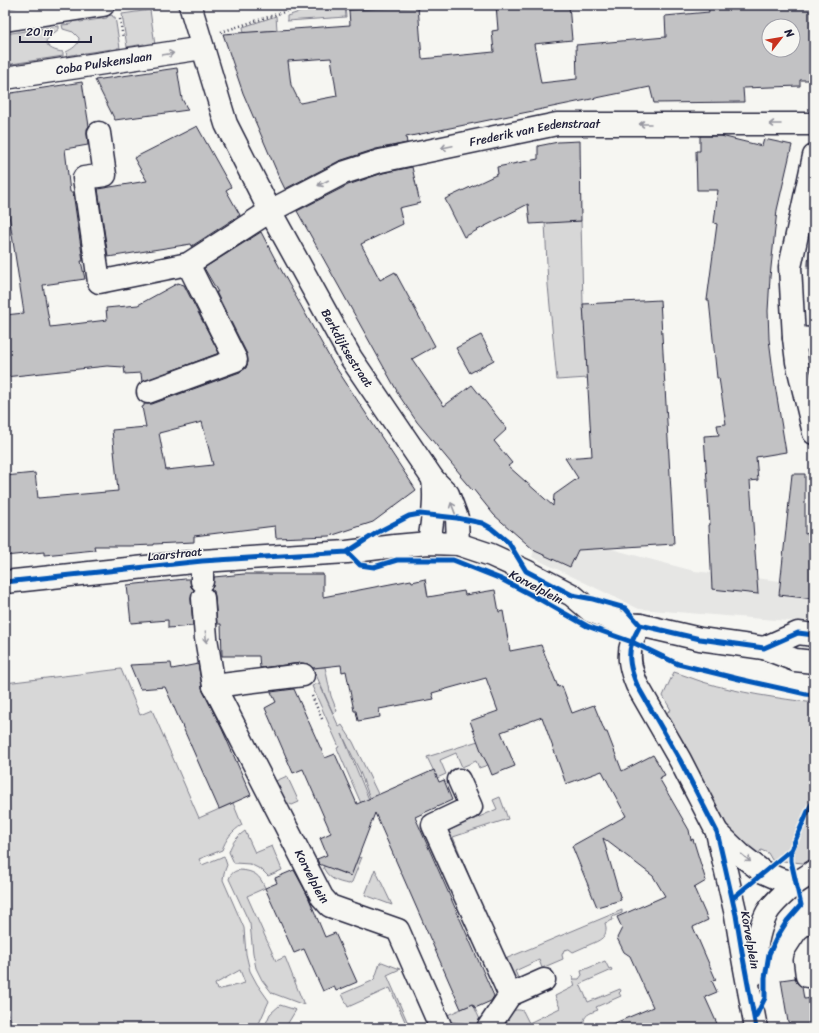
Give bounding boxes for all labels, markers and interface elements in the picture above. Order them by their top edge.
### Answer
scale bar [20,18,91,44]
north arrow [761,18,801,58]
text: 20 m [26,21,53,43]
text: N [779,24,799,42]
street label: Coba Pulskenslaan [54,45,154,81]
one-way arrow [161,50,174,58]
street label: Frederik van Eedenstraat [467,113,601,153]
one-way arrow [639,120,652,128]
one-way arrow [769,120,782,128]
one-way arrow [441,143,454,151]
one-way arrow [318,180,330,188]
street label: Berkdijksestraat [315,305,379,392]
one-way arrow [449,503,457,515]
street label: Laarstraat [146,540,204,568]
street label: Korvelplein [505,563,568,611]
one-way arrow [203,630,210,643]
street label: Korvelplein [288,845,335,910]
one-way arrow [740,854,751,862]
street label: Korvelplein [734,909,766,971]

